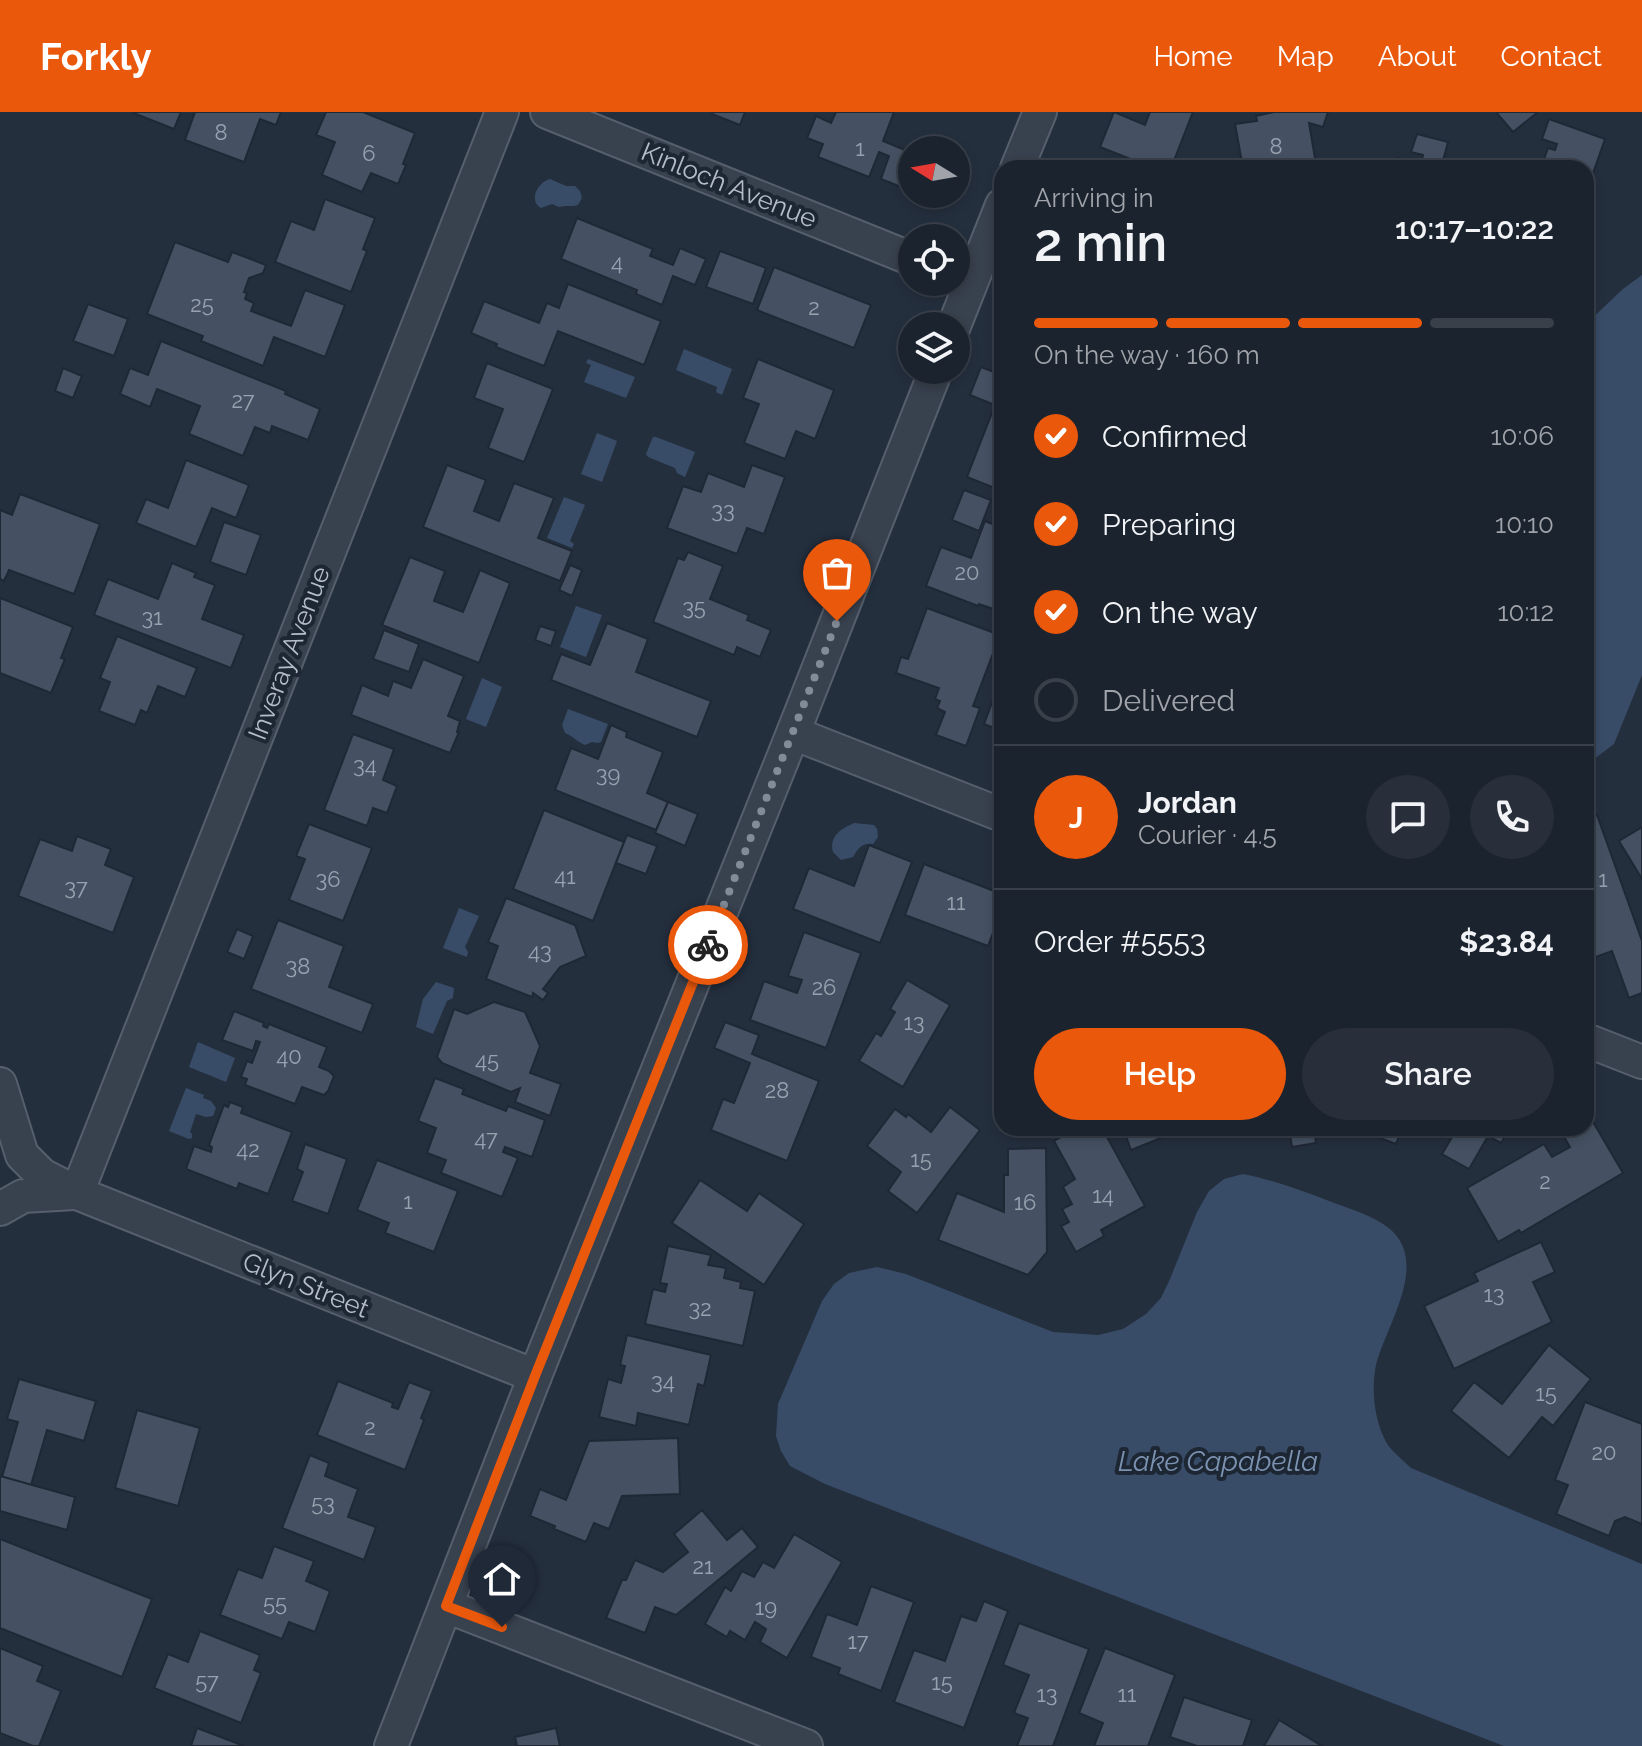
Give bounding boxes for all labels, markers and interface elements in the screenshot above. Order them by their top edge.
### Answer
text: Forkly [40,34,152,79]
text: Home [1153,40,1233,73]
text: Map [1277,40,1334,73]
text: About [1378,40,1457,73]
text: Contact [1501,40,1602,73]
house number: 8 [214,119,228,145]
house number: 8 [1269,133,1283,159]
house number: 1 [855,135,865,161]
street label: Kinloch Avenue [637,136,821,234]
north arrow [898,136,970,208]
map controls [898,136,970,384]
house number: 6 [362,140,376,166]
text: Arriving in [1034,183,1154,213]
text: 10:17–10:22 [1395,211,1554,246]
text: 2 min [1034,212,1167,273]
button: locate [898,224,970,296]
house number: 4 [611,249,623,275]
house number: 25 [190,291,214,317]
house number: 2 [808,294,820,320]
button: layers [898,312,970,384]
text: On the way · 160 m [1034,340,1260,370]
house number: 27 [231,387,255,413]
icon: check [1034,414,1078,458]
text: Confirmed [1102,419,1247,454]
text: 10:06 [1490,421,1554,451]
house number: 33 [711,497,735,523]
icon: check [1034,502,1078,546]
text: Preparing [1102,507,1236,542]
text: 10:10 [1495,509,1554,539]
pin [803,539,871,621]
icon: bag [815,551,859,595]
house number: 20 [955,559,979,585]
street label: Inveray Avenue [242,562,336,744]
icon: check [1034,590,1078,634]
house number: 35 [682,594,706,620]
text: On the way [1102,595,1258,630]
text: 10:12 [1497,597,1554,627]
house number: 31 [141,604,163,630]
text: Delivered [1102,683,1235,718]
house number: 34 [353,752,377,778]
house number: 39 [596,761,620,787]
button: chat [1366,775,1450,859]
button: phone [1470,775,1554,859]
text: Jordan [1138,785,1237,820]
text: J [1069,800,1083,835]
text: Courier · 4.5 [1138,820,1277,850]
house number: 41 [554,863,576,889]
house number: 36 [315,866,341,892]
house number: 1 [1598,866,1608,892]
house number: 37 [64,874,88,900]
house number: 11 [947,889,965,915]
courier [668,905,748,985]
icon: bike [686,923,730,967]
text: Order #5553 [1034,924,1206,959]
text: $23.84 [1459,924,1554,959]
house number: 43 [528,938,552,964]
house number: 38 [286,953,310,979]
house number: 26 [812,974,836,1000]
house number: 13 [903,1009,925,1035]
button: Help [1034,1028,1286,1120]
button: Share [1302,1028,1554,1120]
house number: 40 [276,1043,302,1069]
house number: 45 [475,1047,499,1073]
house number: 28 [765,1077,789,1103]
house number: 47 [474,1125,498,1151]
house number: 42 [236,1136,260,1162]
house number: 15 [910,1146,932,1172]
house number: 2 [1539,1168,1551,1194]
house number: 14 [1092,1182,1114,1208]
house number: 1 [403,1188,413,1214]
house number: 16 [1014,1189,1036,1215]
street label: Glyn Street [239,1246,374,1324]
house number: 13 [1483,1281,1505,1307]
house number: 32 [688,1295,712,1321]
house number: 34 [651,1368,675,1394]
house number: 15 [1535,1380,1557,1406]
house number: 2 [364,1414,376,1440]
house number: 20 [1592,1439,1616,1465]
water label: Lake Capabella [1118,1445,1318,1478]
house number: 53 [311,1490,335,1516]
pin [468,1545,536,1627]
house number: 21 [693,1553,713,1579]
icon: home [480,1557,524,1601]
house number: 55 [263,1590,287,1616]
house number: 19 [755,1594,777,1620]
house number: 17 [847,1628,869,1654]
house number: 57 [195,1668,219,1694]
house number: 15 [931,1669,953,1695]
house number: 13 [1036,1681,1058,1707]
house number: 11 [1118,1681,1136,1707]

